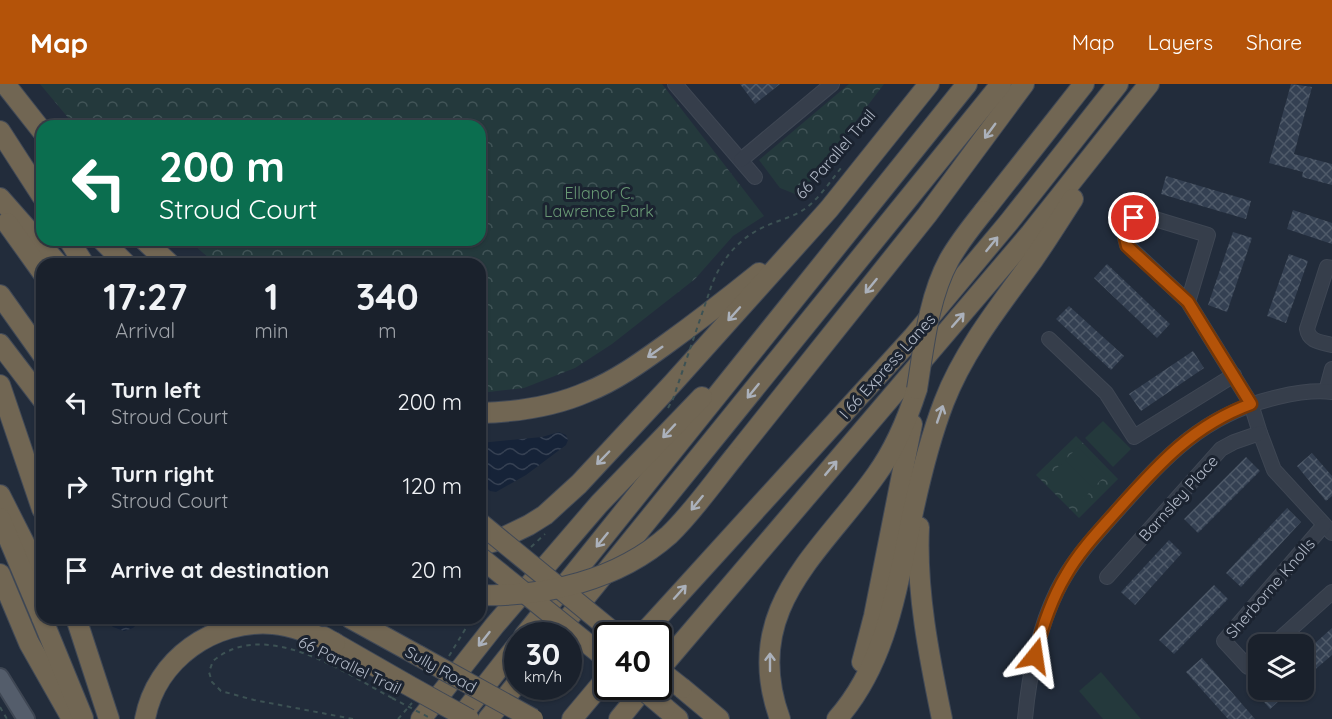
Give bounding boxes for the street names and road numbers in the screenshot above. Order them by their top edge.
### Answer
street label: 66 Parallel Trail [791,105,879,203]
street label: I 66 Express Lanes [834,309,940,423]
street label: Barnsley Place [1134,451,1222,545]
street label: Sherborne Knolls [1221,534,1319,642]
street label: 66 Parallel Trail [295,631,405,699]
street label: Sully Road [402,641,480,697]

